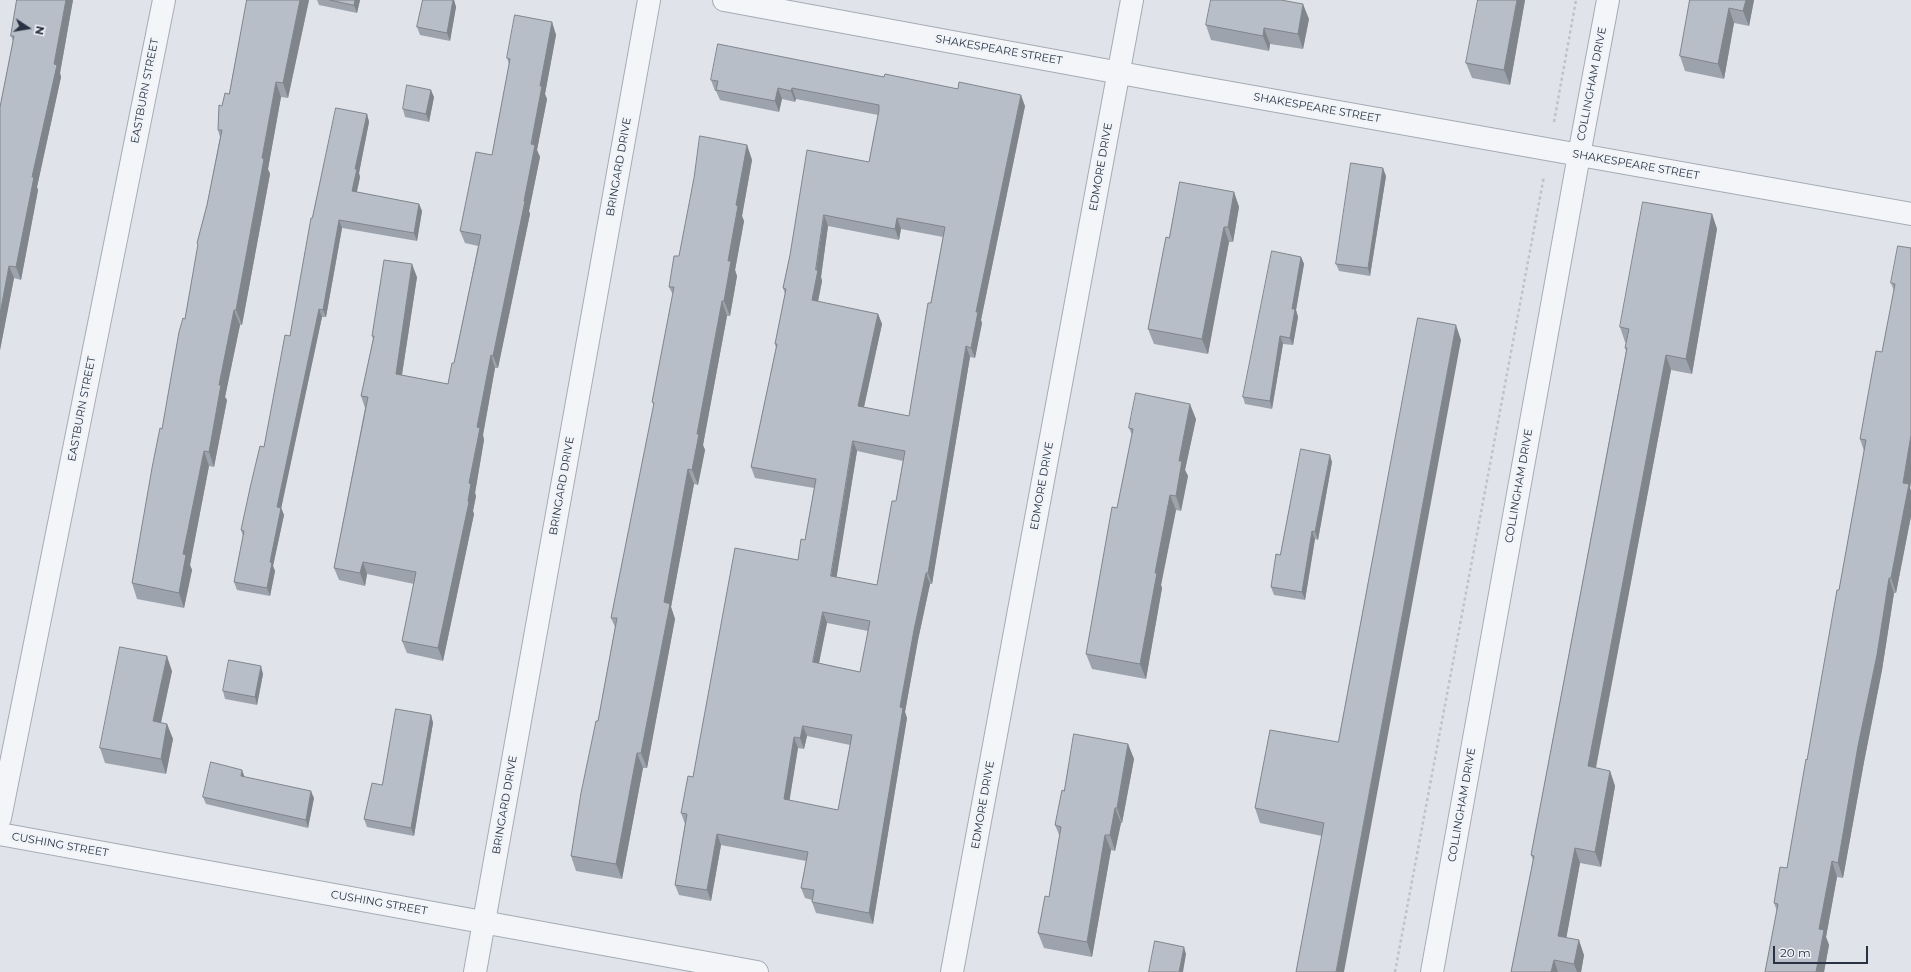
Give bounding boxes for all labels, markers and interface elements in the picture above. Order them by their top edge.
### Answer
north arrow [8,8,48,48]
text: N [32,25,48,36]
street label: COLLINGHAM DRIVE [1574,26,1610,142]
street label: SHAKESPEARE STREET [934,32,1064,68]
street label: EASTBURN STREET [128,37,162,145]
street label: SHAKESPEARE STREET [1252,90,1382,126]
street label: BRINGARD DRIVE [604,117,634,217]
street label: EDMORE DRIVE [1087,122,1115,212]
street label: SHAKESPEARE STREET [1571,147,1701,183]
street label: EASTBURN STREET [65,355,99,463]
street label: COLLINGHAM DRIVE [1502,428,1536,544]
street label: BRINGARD DRIVE [547,436,577,536]
street label: EDMORE DRIVE [1028,441,1056,531]
street label: COLLINGHAM DRIVE [1445,747,1479,863]
street label: BRINGARD DRIVE [490,755,520,855]
street label: EDMORE DRIVE [969,760,997,850]
street label: CUSHING STREET [11,830,109,860]
street label: CUSHING STREET [330,888,428,918]
scale bar [1775,938,1870,964]
text: 20 m [1780,945,1811,960]

